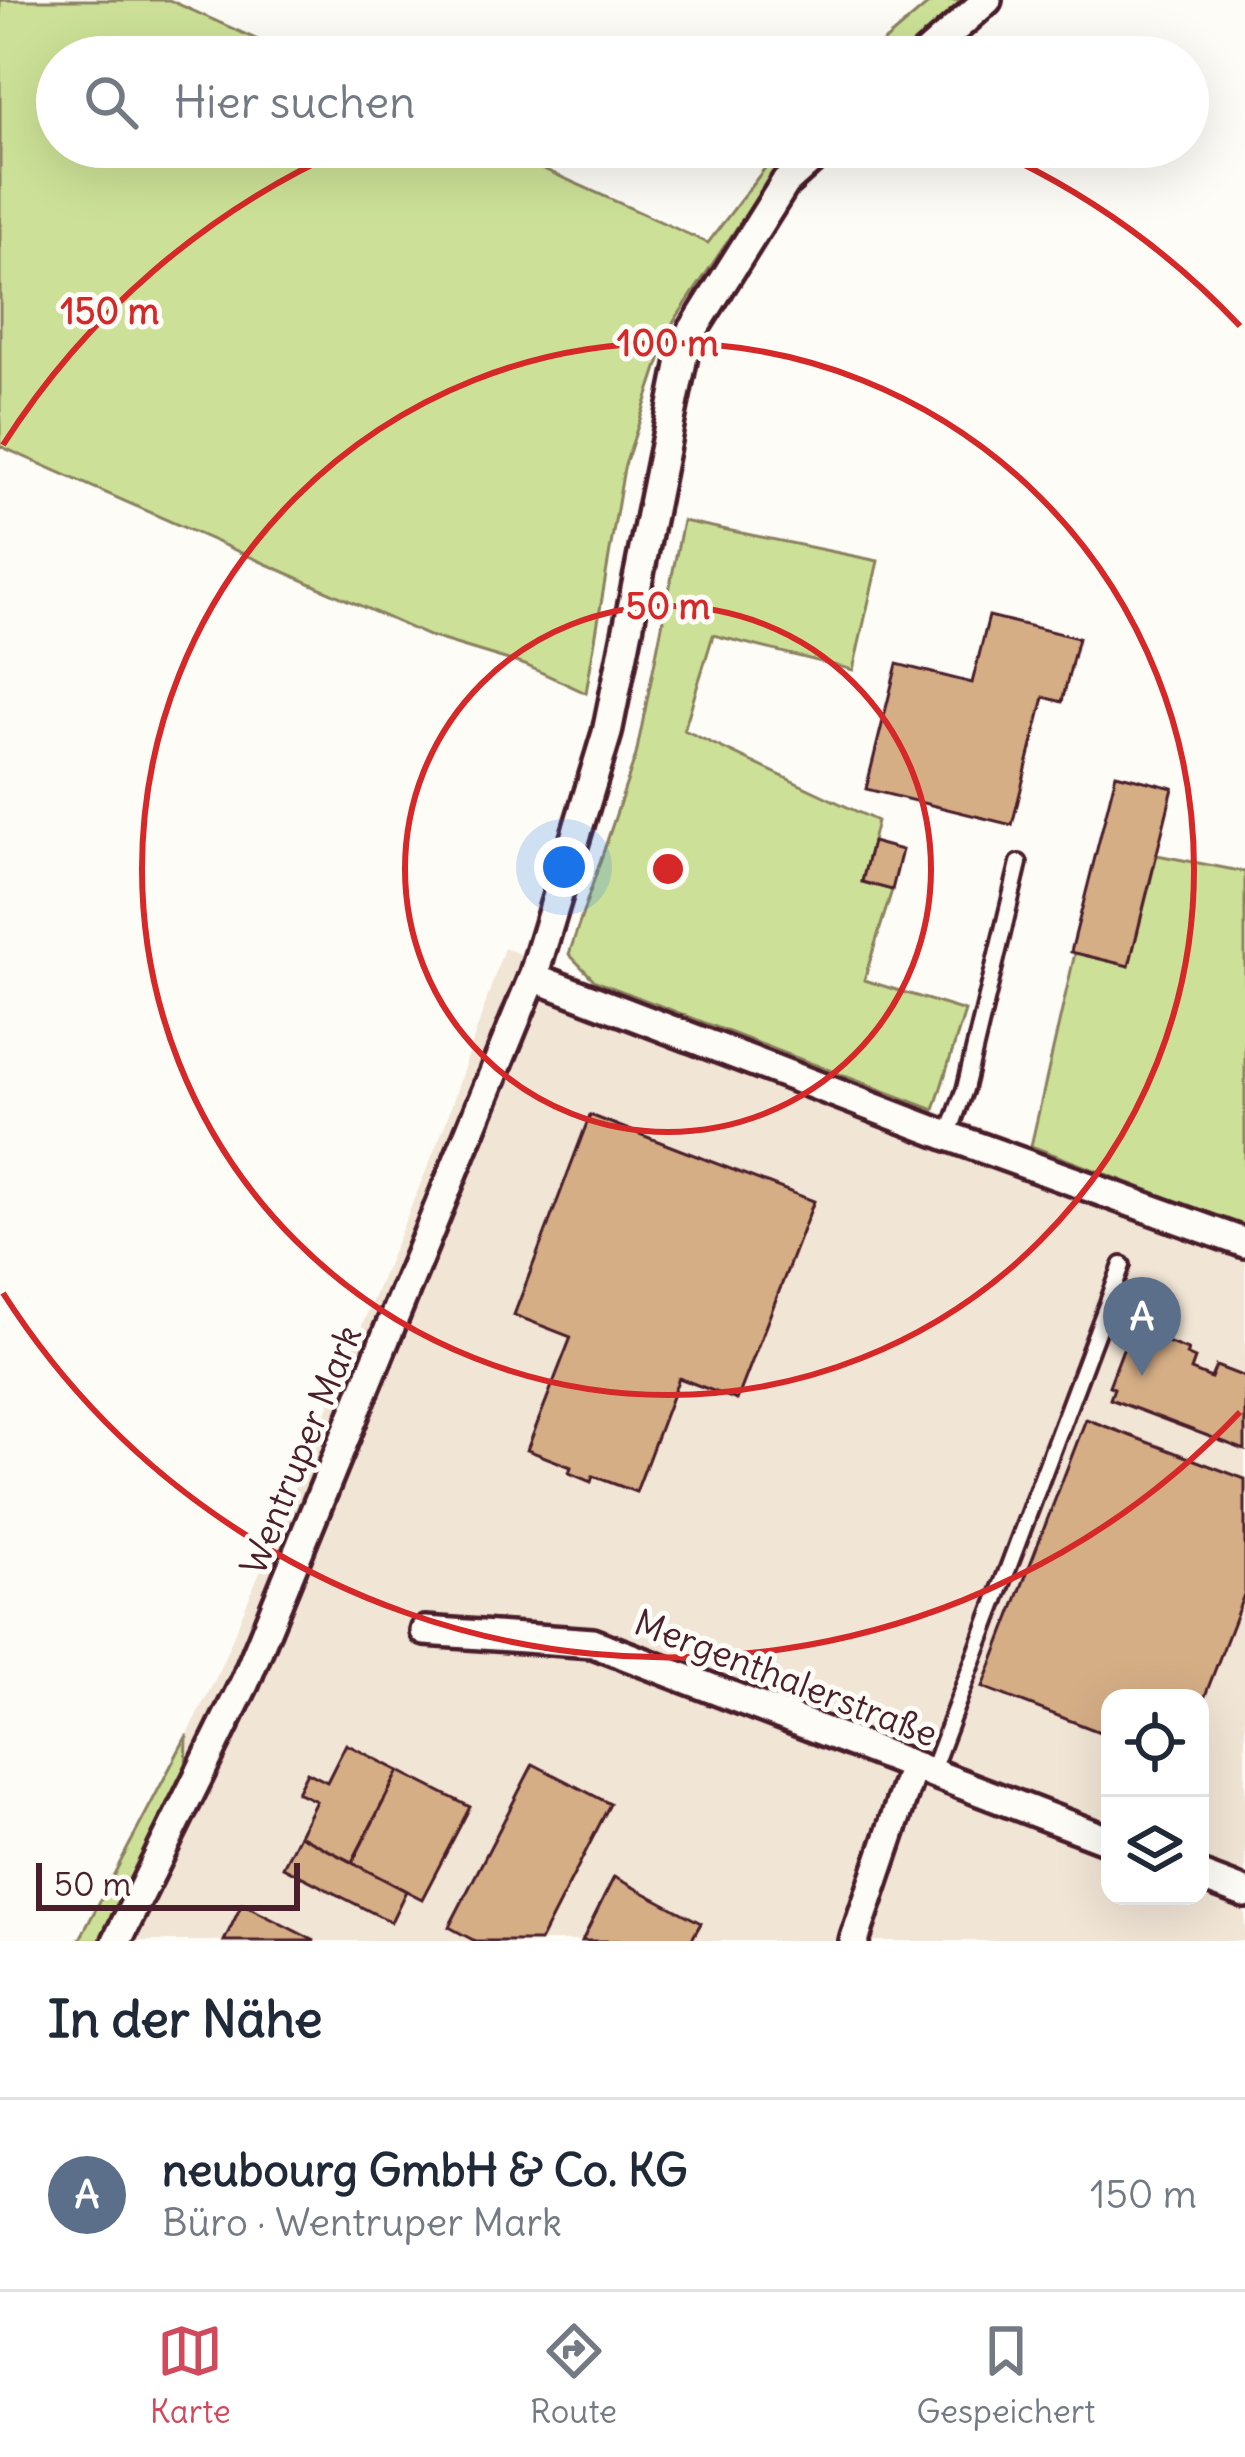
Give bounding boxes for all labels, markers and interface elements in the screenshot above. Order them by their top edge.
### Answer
search box [36,36,1209,168]
icon: search [78,69,144,135]
text: Hier suchen [174,74,415,130]
text: 150 m [61,289,159,334]
text: 100 m [617,321,719,366]
text: 50 m [626,584,710,629]
your location [534,837,594,897]
centre of rings [647,848,689,890]
pin: A [1103,1277,1181,1376]
street label: Wentruper Mark [231,1319,371,1581]
street label: Mergenthalerstraße [628,1600,944,1756]
map controls [1101,1689,1209,1905]
button: locate [1101,1689,1209,1797]
button: layers [1101,1797,1209,1905]
scale bar [36,1857,300,1910]
text: 50 m [54,1863,131,1905]
text: In der Nähe [48,1987,323,2051]
text: neubourg GmbH & Co. KG [162,2142,687,2198]
text: A [74,2170,100,2219]
text: 150 m [1090,2170,1197,2219]
text: Büro · Wentruper Mark [162,2198,562,2247]
tab: Karte [150,2318,231,2432]
tab: Route [530,2318,617,2432]
tab: Gespeichert [916,2318,1095,2432]

